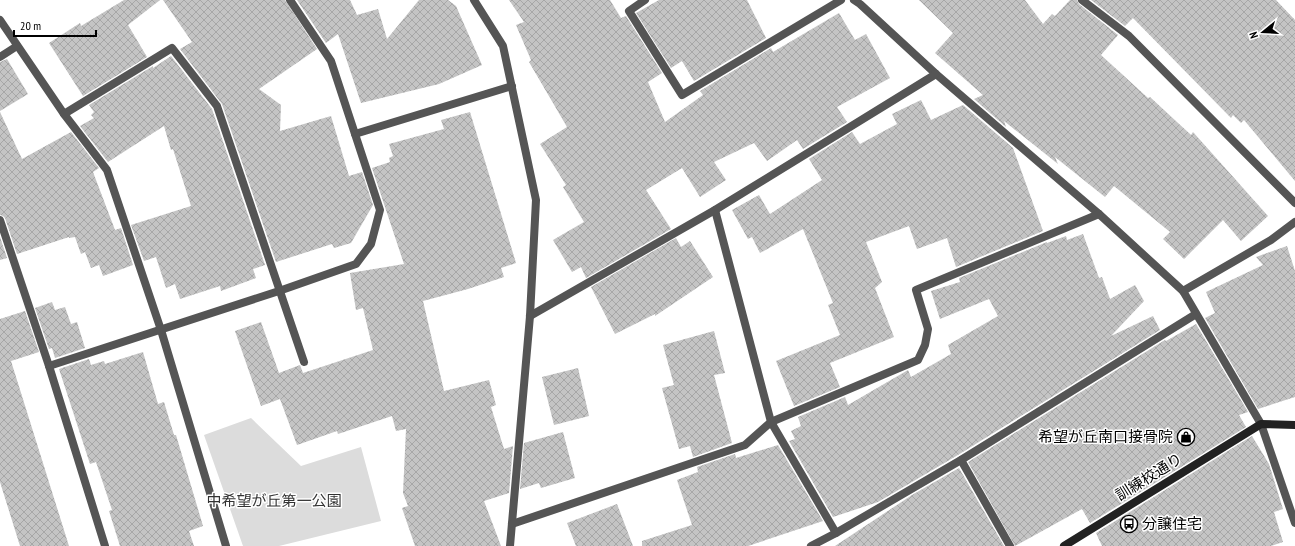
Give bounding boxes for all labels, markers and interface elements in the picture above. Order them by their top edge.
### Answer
scale bar [14,12,96,38]
north arrow [1243,12,1283,52]
text: 20 m [20,18,41,33]
text: N [1246,30,1261,40]
place label: 希望が丘南口接骨院 [1038,427,1173,446]
shop icon: 希望が丘南口接骨院 [1176,427,1196,447]
street label: 訓練校通り [1112,449,1186,505]
park label: 中希望が丘第一公園 [206,491,342,510]
bus stop icon: 分譲住宅 [1119,514,1139,534]
place label: 分譲住宅 [1142,514,1202,533]

